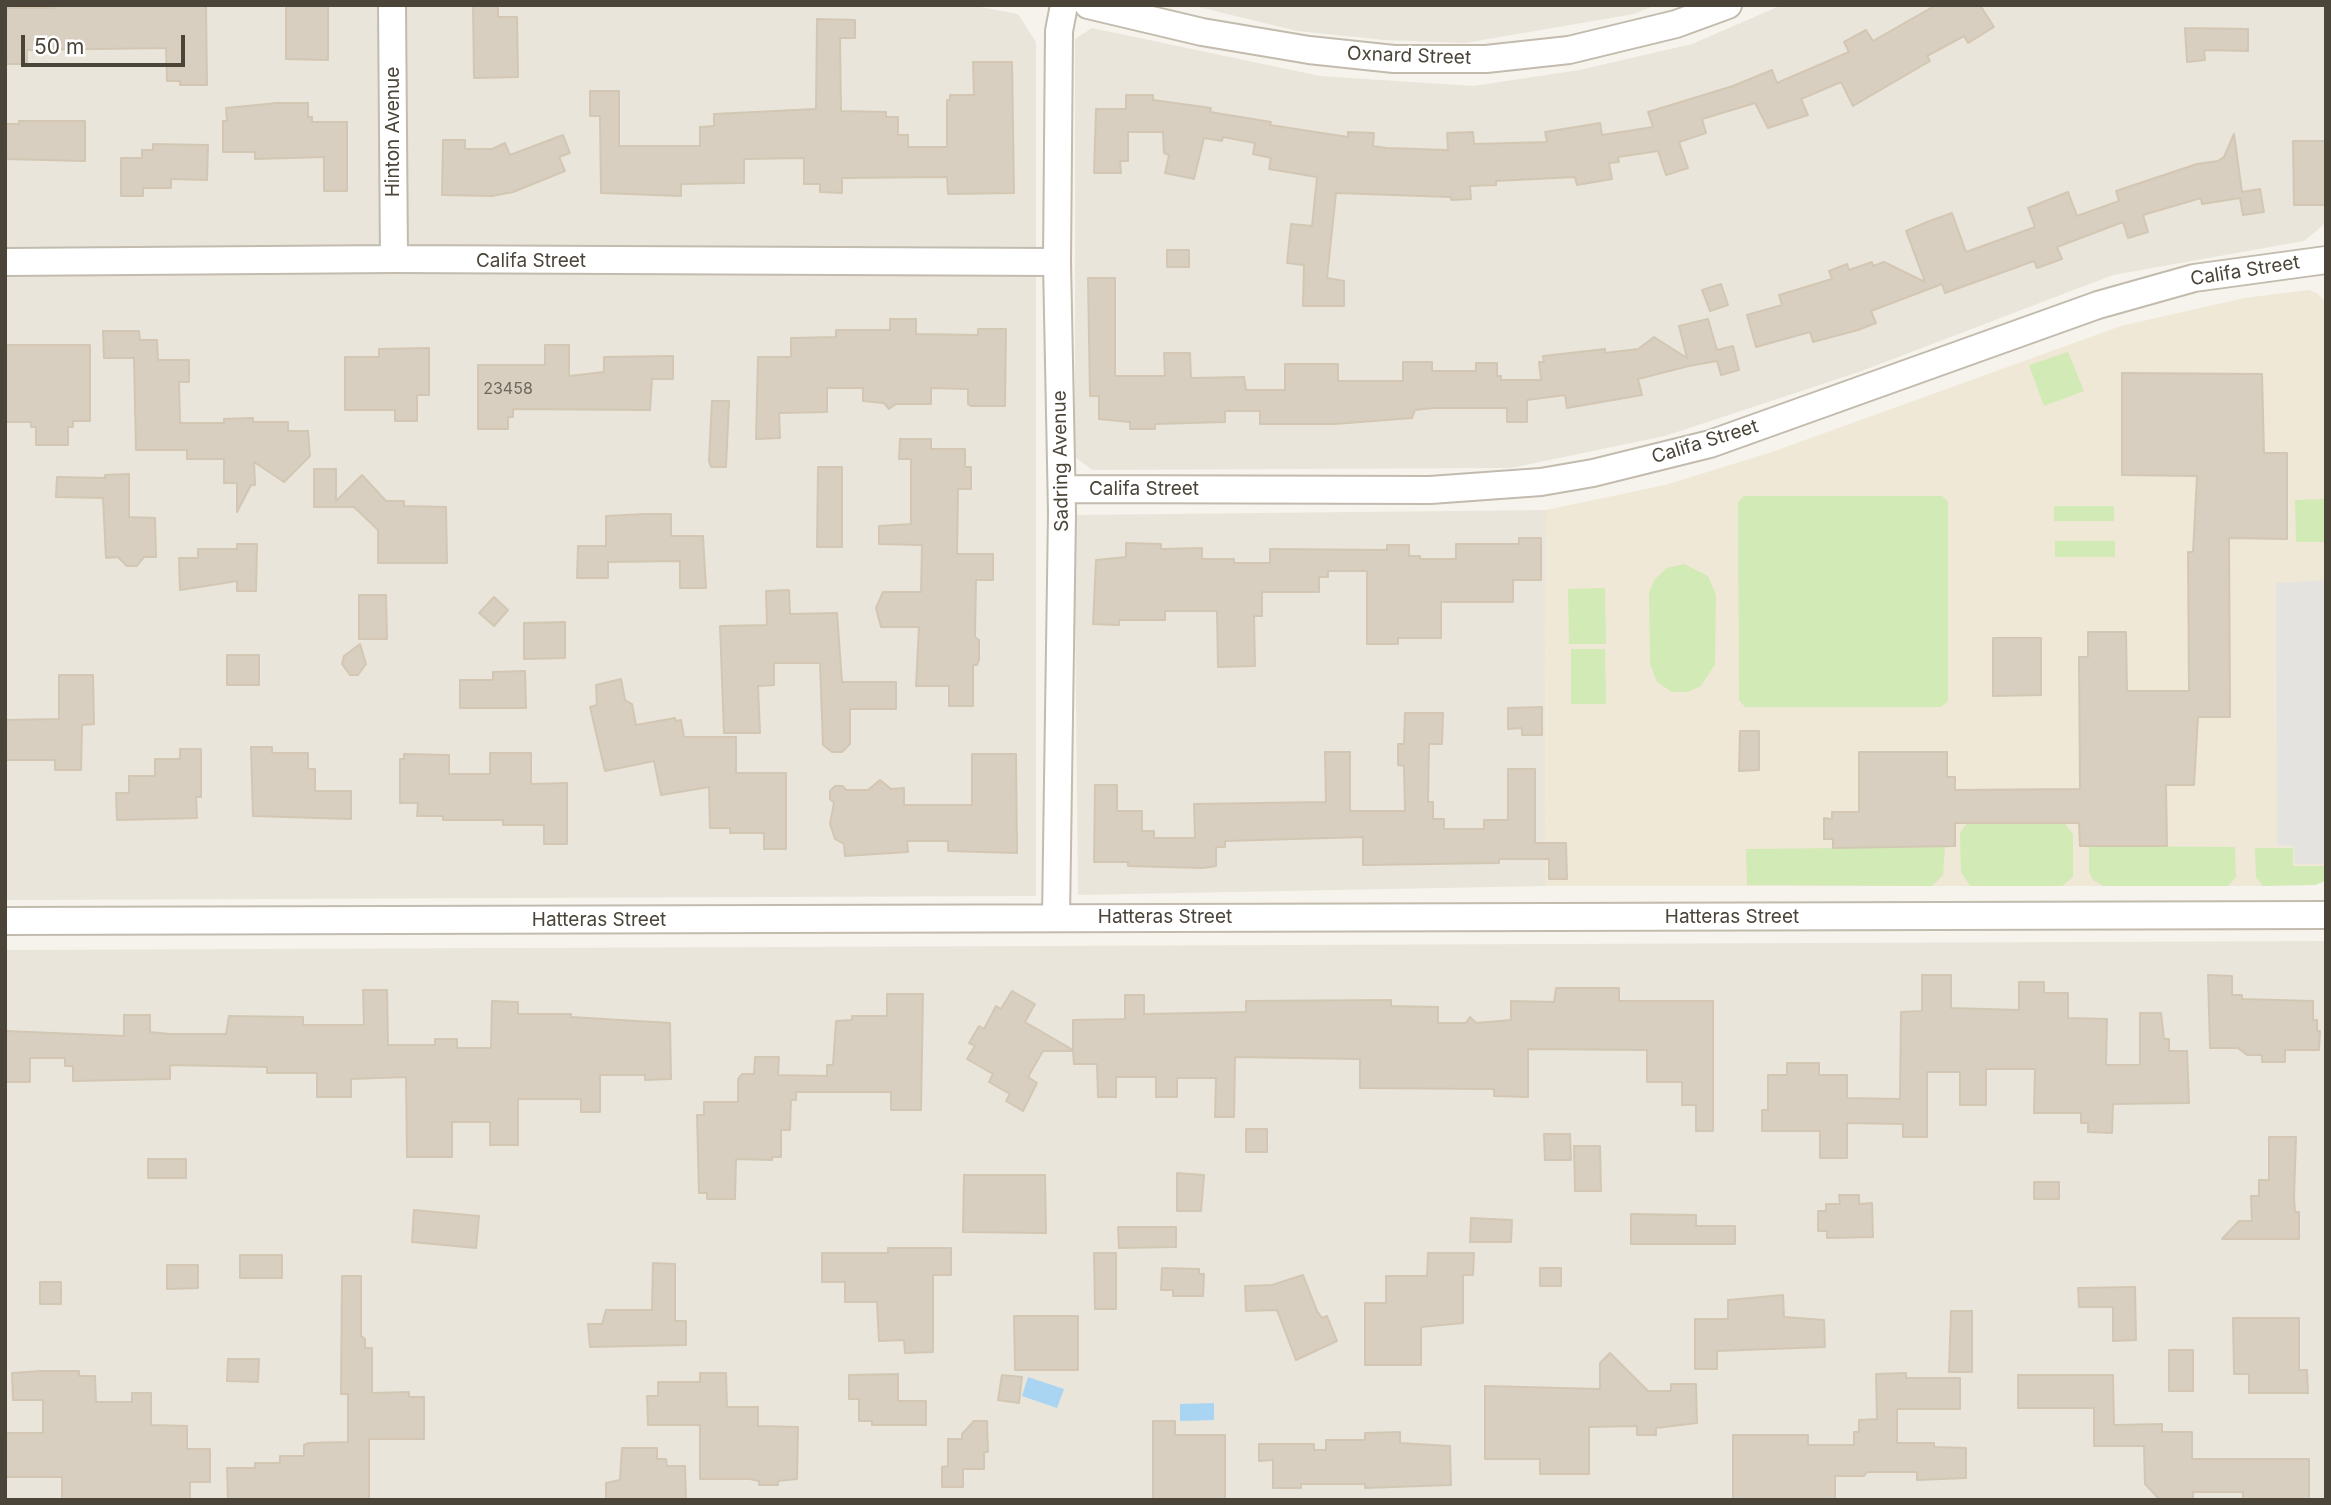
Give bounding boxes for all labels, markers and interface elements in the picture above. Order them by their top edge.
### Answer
scale bar [24,21,189,65]
text: 50 m [34,34,84,59]
street label: Oxnard Street [1347,42,1471,70]
street label: Hinton Avenue [382,67,404,197]
street label: Califa Street [476,250,586,272]
street label: Califa Street [2189,251,2301,291]
house number: 23458 [483,379,533,399]
street label: Sadring Avenue [1048,390,1074,532]
street label: Califa Street [1649,415,1761,469]
street label: Califa Street [1089,478,1199,500]
street label: Hatteras Street [1098,906,1232,928]
street label: Hatteras Street [1665,906,1799,928]
street label: Hatteras Street [532,909,666,931]

